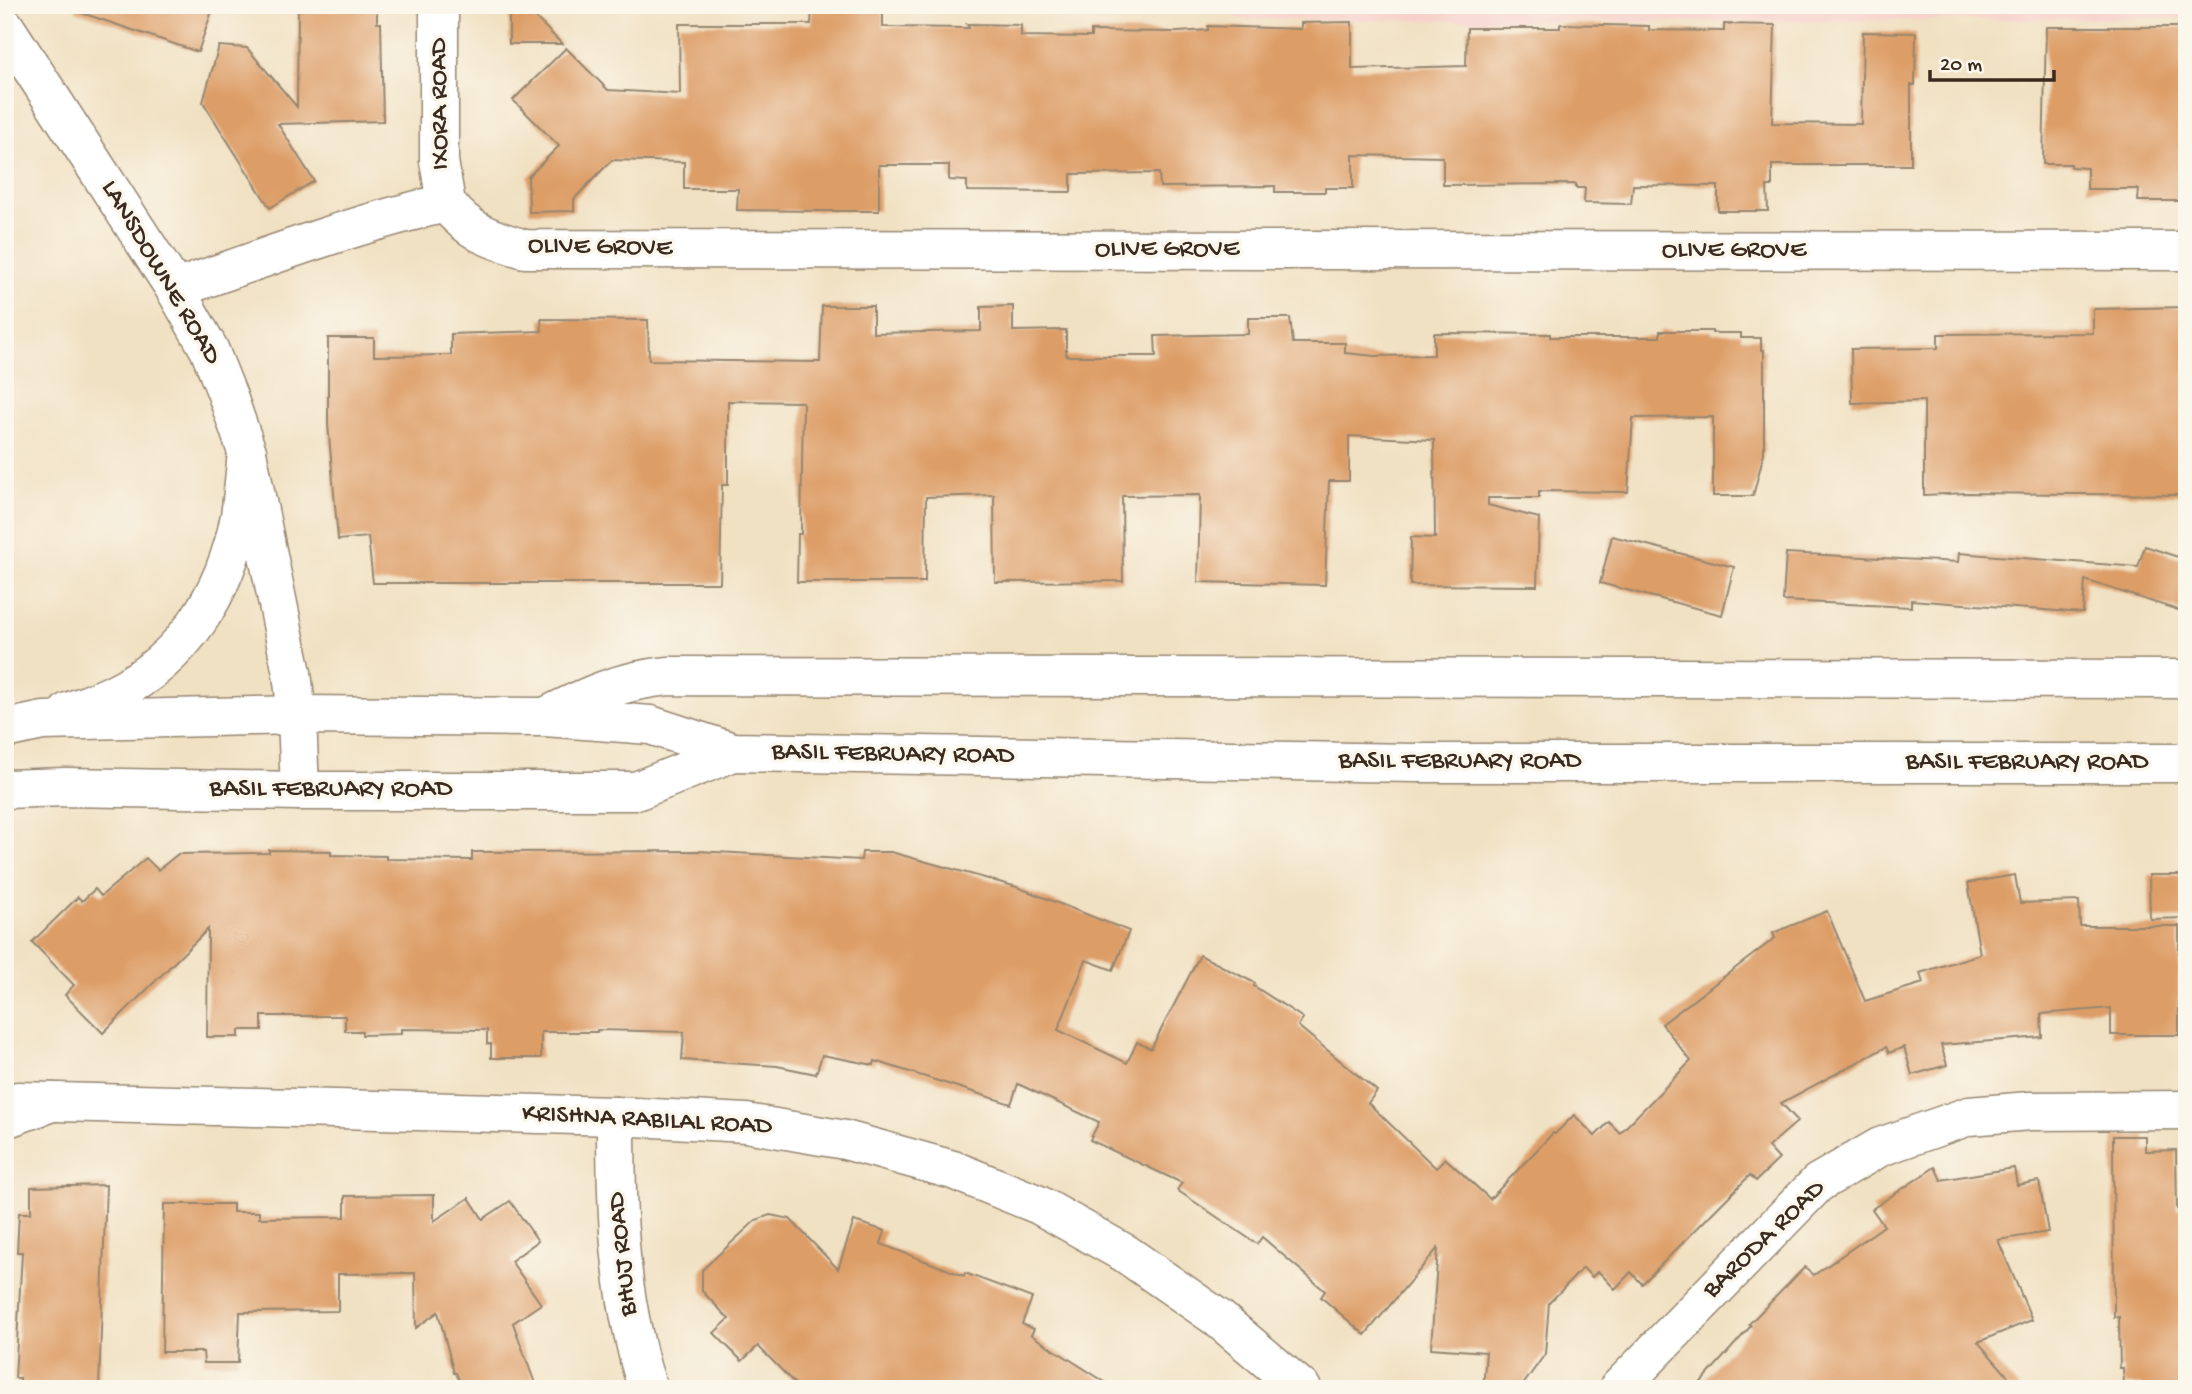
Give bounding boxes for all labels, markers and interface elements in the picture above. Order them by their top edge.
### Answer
street label: IXORA ROAD [424,38,458,170]
scale bar [1930,38,2054,82]
text: 20 m [1940,54,1982,79]
street label: LANSDOWNE ROAD [93,175,227,371]
street label: OLIVE GROVE [527,231,673,265]
street label: OLIVE GROVE [1095,235,1240,266]
street label: OLIVE GROVE [1662,236,1807,267]
street label: BASIL FEBRUARY ROAD [770,737,1015,773]
street label: BASIL FEBRUARY ROAD [1338,747,1581,778]
street label: BASIL FEBRUARY ROAD [1905,748,2148,779]
street label: BASIL FEBRUARY ROAD [209,775,452,806]
street label: KRISHNA RABILAL ROAD [521,1099,773,1143]
street label: BARODA ROAD [1697,1174,1833,1307]
street label: BHUJ ROAD [602,1190,646,1319]

